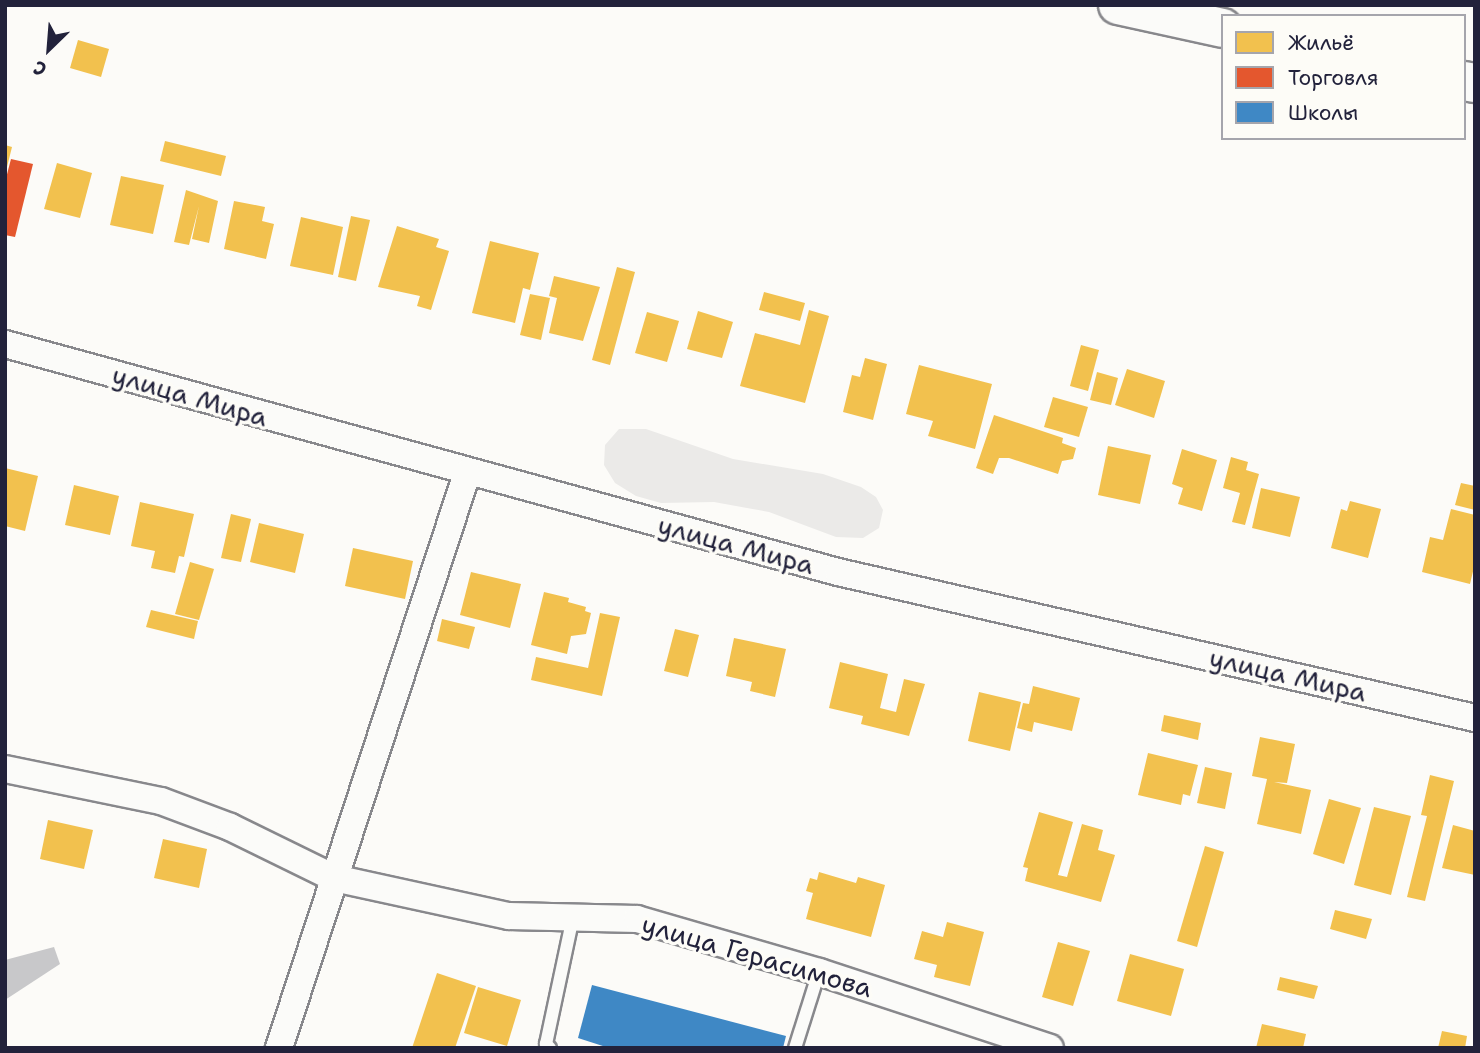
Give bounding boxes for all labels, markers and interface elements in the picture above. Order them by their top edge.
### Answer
north arrow [14,14,84,84]
legend [1221,14,1466,140]
text: Жильё [1288,29,1354,57]
text: С [29,55,50,82]
text: Торговля [1288,64,1378,92]
text: Школы [1288,99,1358,127]
street label: улица Мира [109,359,271,433]
street label: улица Мира [655,509,817,581]
street label: улица Мира [1206,642,1370,708]
street label: улица Герасимова [638,908,876,1004]

